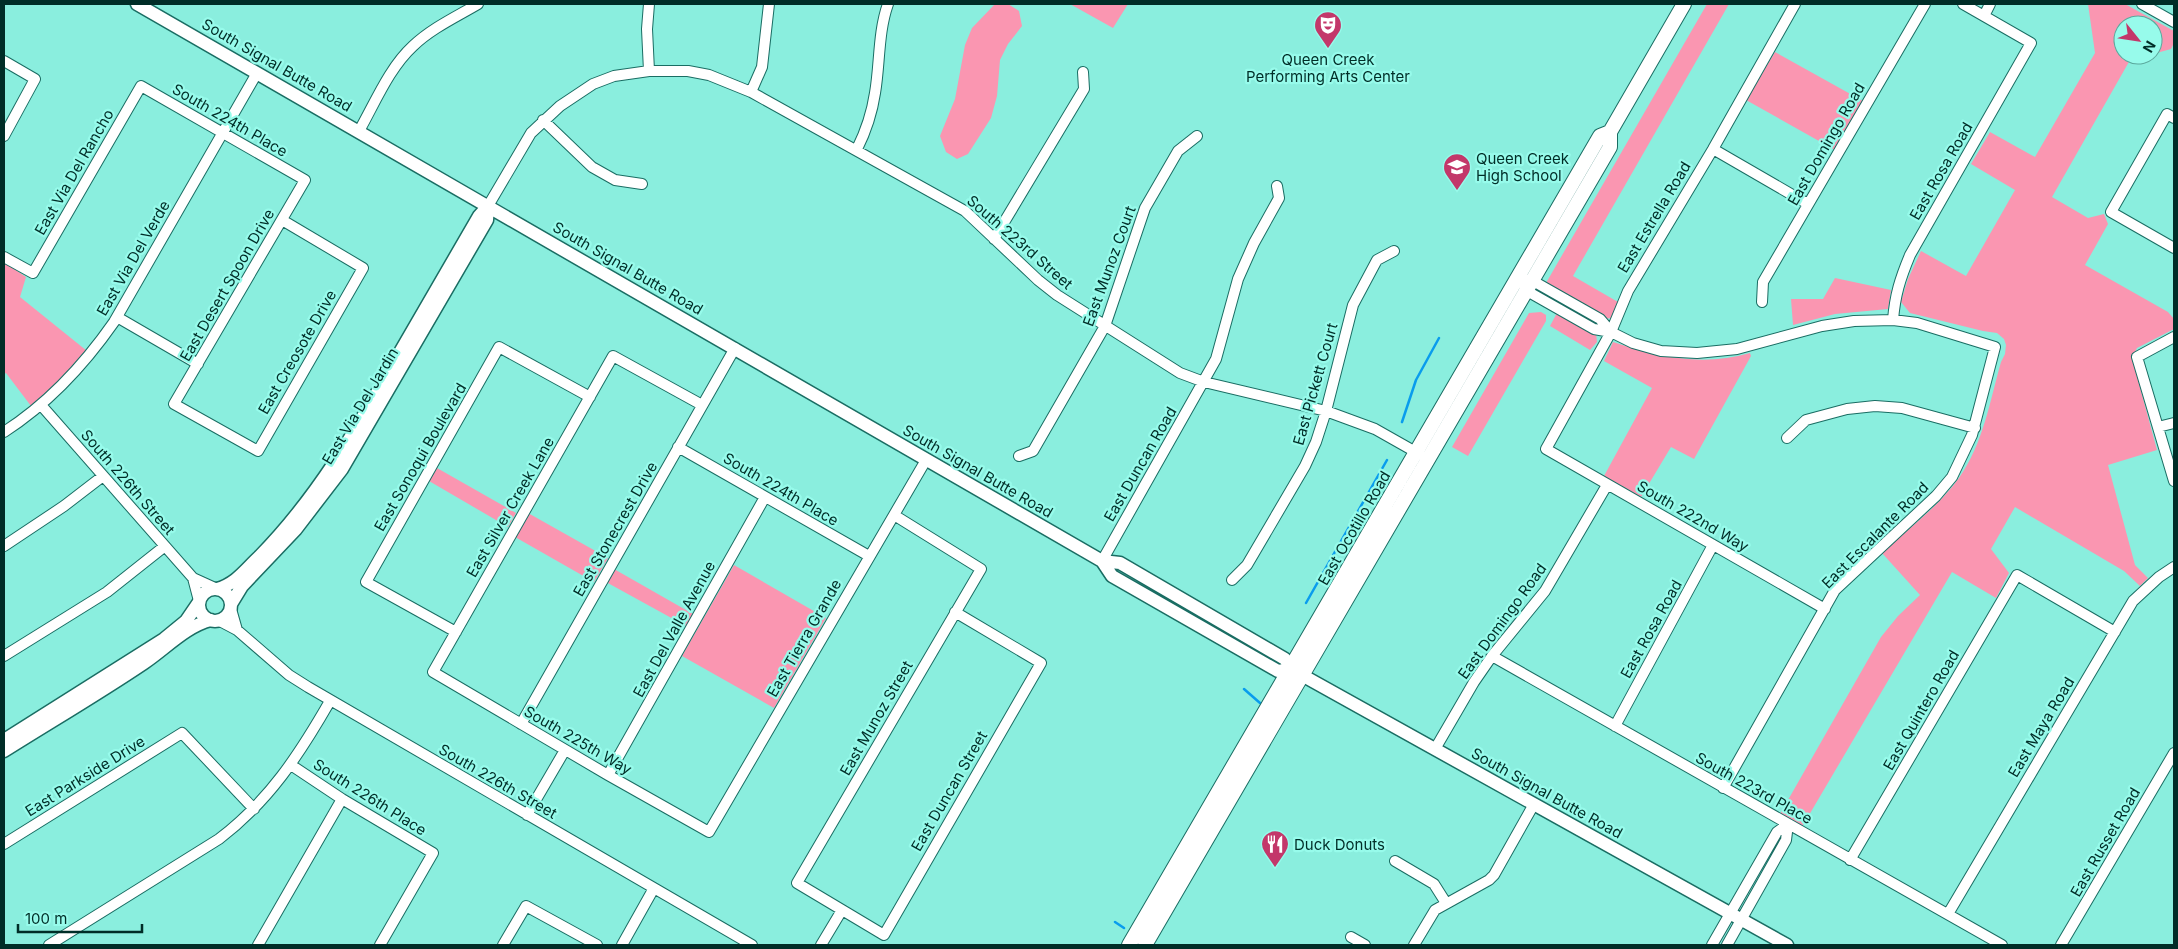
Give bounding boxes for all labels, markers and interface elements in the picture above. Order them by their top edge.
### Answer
theatre icon: Queen Creek Performing Arts Center [1313,10,1343,49]
street label: South Signal Butte Road [199,14,355,116]
north arrow [2113,15,2163,65]
text: N [2140,38,2160,56]
place label: Queen Creek Performing Arts Center [1246,50,1410,86]
street label: South 224th Place [169,79,291,161]
street label: East Domingo Road [1783,79,1869,209]
street label: East Via Del Rancho [30,106,118,238]
street label: East Rosa Road [1905,119,1977,223]
place label: Queen Creek High School [1476,149,1570,185]
school or university icon: Queen Creek High School [1442,152,1472,191]
street label: East Estrella Road [1613,158,1695,276]
street label: South 223rd Street [963,191,1077,293]
street label: East Via Del Verde [92,197,174,319]
street label: East Munoz Court [1078,203,1140,329]
street label: East Desert Spoon Drive [176,205,278,365]
street label: South Signal Butte Road [550,217,706,319]
street label: East Creosote Drive [254,286,340,418]
street label: East Pickett Court [1288,321,1342,447]
street label: East Via Del Jardin [318,344,402,468]
street label: East Sonoqui Boulevard [370,380,470,534]
street label: East Duncan Road [1099,403,1181,525]
street label: South Signal Butte Road [900,420,1056,522]
street label: South 226th Street [77,425,179,539]
street label: East Silver Creek Lane [462,433,558,581]
street label: South 224th Place [720,448,842,530]
street label: East Stonecrest Drive [569,458,661,600]
street label: East Ocotillo Road [1314,468,1394,588]
street label: South 222nd Way [1634,476,1753,556]
street label: East Escalante Road [1818,478,1932,592]
street label: East Del Valle Avenue [629,558,719,700]
street label: East Domingo Road [1454,559,1550,683]
street label: East Tierra Grande [763,576,845,700]
street label: East Rosa Road [1616,576,1686,682]
street label: East Quintero Road [1879,647,1963,773]
street label: East Munoz Street [835,657,917,779]
street label: East Maya Road [2004,673,2078,781]
street label: South 225th Way [521,701,636,779]
street label: East Duncan Street [907,727,991,854]
street label: East Parkside Drive [22,732,148,820]
street label: South 226th Street [435,739,561,823]
street label: South Signal Butte Road [1468,743,1626,843]
street label: South 223rd Place [1692,748,1816,828]
street label: South 226th Place [310,754,430,840]
street label: East Russet Road [2066,784,2144,900]
restaurant icon: Duck Donuts [1260,829,1290,868]
place label: Duck Donuts [1294,835,1385,854]
scale bar [18,902,141,934]
text: 100 m [25,909,67,928]

